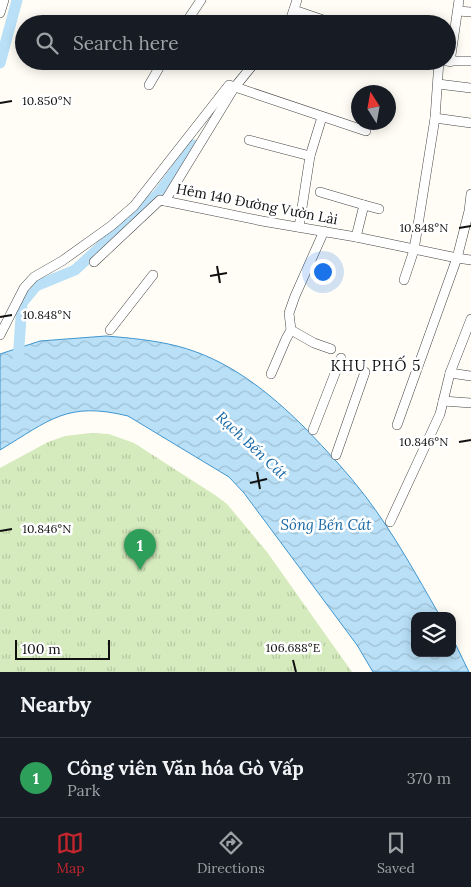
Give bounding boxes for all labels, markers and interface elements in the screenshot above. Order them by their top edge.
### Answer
search box [15,15,456,70]
icon: search [33,29,61,57]
text: Search here [73,31,179,55]
north arrow [351,85,396,130]
text: 10.850°N [22,93,72,108]
street label: Hẻm 140 Đường Vườn Lài [175,180,339,229]
text: 10.848°N [400,220,448,235]
your location [310,259,336,285]
text: 10.848°N [23,307,71,322]
district label: KHU PHỐ 5 [331,355,421,375]
water label: Rạch Bến Cát [212,407,292,483]
text: 10.846°N [400,434,448,449]
water label: Sông Bến Cát [281,515,372,534]
text: 10.846°N [23,521,71,536]
pin: 1 [124,529,156,570]
map controls [411,612,456,657]
button: layers [411,612,456,657]
scale bar [15,637,110,660]
text: 100 m [22,640,61,658]
text: 106.688°E [266,640,320,655]
text: Nearby [20,691,91,718]
text: Công viên Văn hóa Gò Vấp [67,756,304,780]
text: 1 [33,768,39,788]
text: 370 m [407,768,451,788]
text: Park [67,780,100,800]
tab: Map [56,829,85,877]
tab: Directions [197,829,265,877]
tab: Saved [377,829,415,877]

